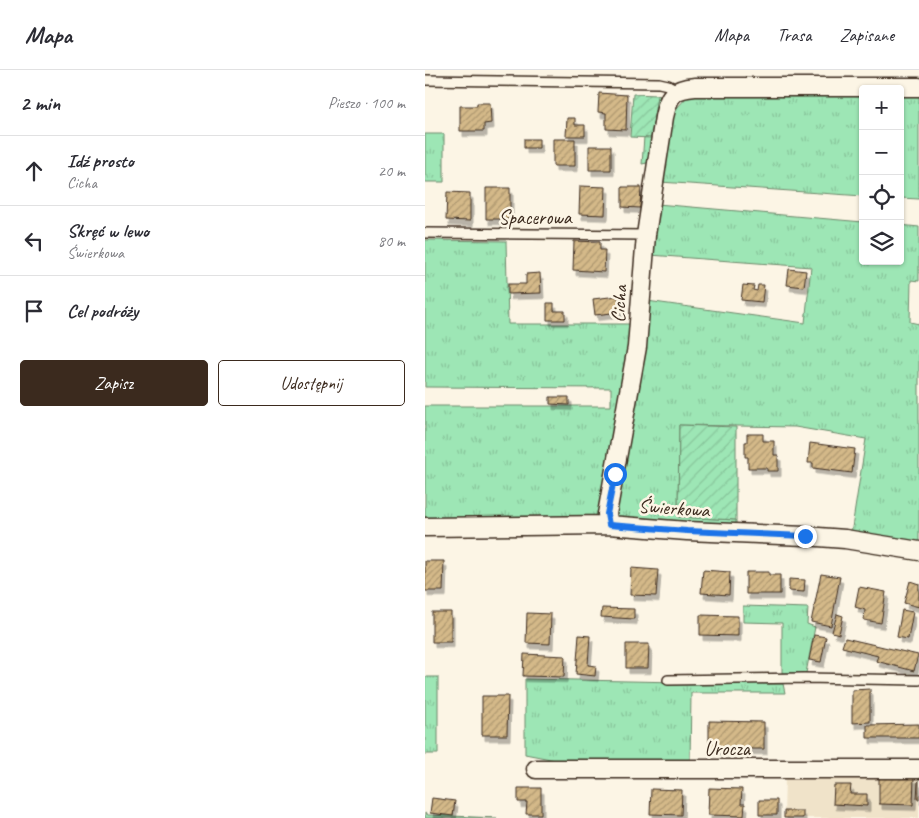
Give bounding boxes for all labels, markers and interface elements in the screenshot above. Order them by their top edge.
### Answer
text: Mapa [25,20,72,50]
text: Mapa [714,24,749,46]
text: Trasa [777,24,811,46]
text: Zapisane [839,24,894,46]
map controls [859,85,904,265]
button: + [859,85,904,130]
text: 2 min [20,90,60,116]
text: Pieszo · 100 m [328,93,405,113]
button: − [859,130,904,175]
text: Idź prosto [67,149,134,173]
icon: ahead [20,157,48,185]
text: 20 m [378,161,405,181]
text: Cicha [67,173,97,193]
button: locate [859,175,904,220]
street label: Spacerowa [499,205,573,230]
text: Skręć w lewo [67,219,149,243]
button: layers [859,220,904,265]
icon: left [20,227,48,255]
text: 80 m [378,231,405,251]
text: Świerkowa [67,243,124,263]
street label: Cicha [605,283,633,324]
icon: arrive [20,297,48,325]
text: Cel podróży [67,299,138,323]
button: Zapisz [20,360,208,406]
button: Udostępnij [218,360,405,406]
route start [604,463,627,486]
street label: Świerkowa [638,493,712,523]
route end [794,525,817,548]
street label: Urocza [704,736,752,761]

